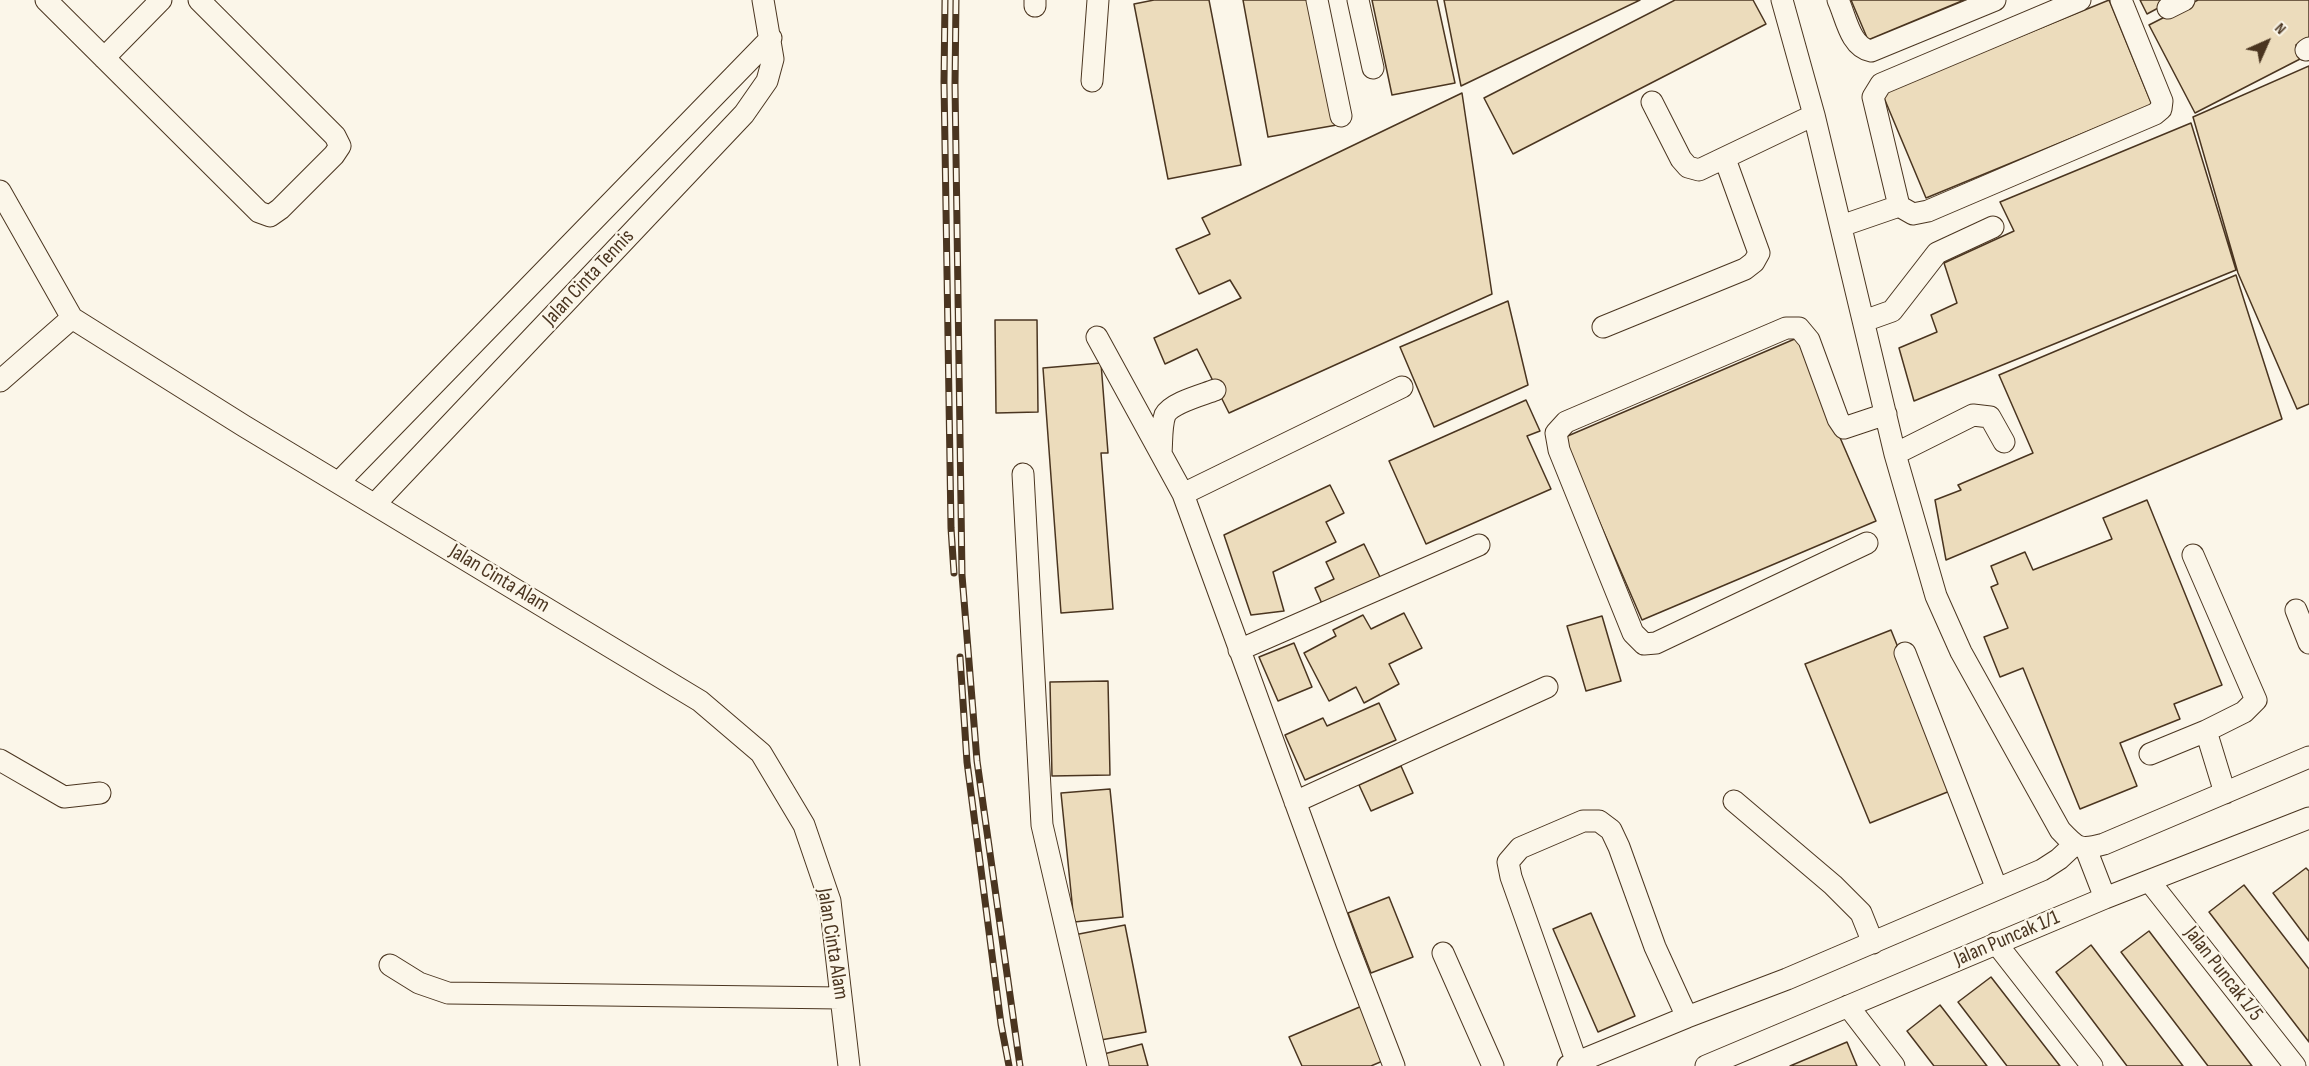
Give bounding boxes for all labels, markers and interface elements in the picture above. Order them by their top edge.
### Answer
north arrow [2237,12,2297,72]
text: N [2270,19,2290,39]
street label: Jalan Cinta Tennis [538,225,640,331]
street label: Jalan Cinta Alam [444,539,554,619]
street label: Jalan Cinta Alam [811,887,853,1001]
street label: Jalan Puncak 1/1 [1950,906,2064,972]
street label: Jalan Puncak 1/5 [2178,922,2268,1026]

